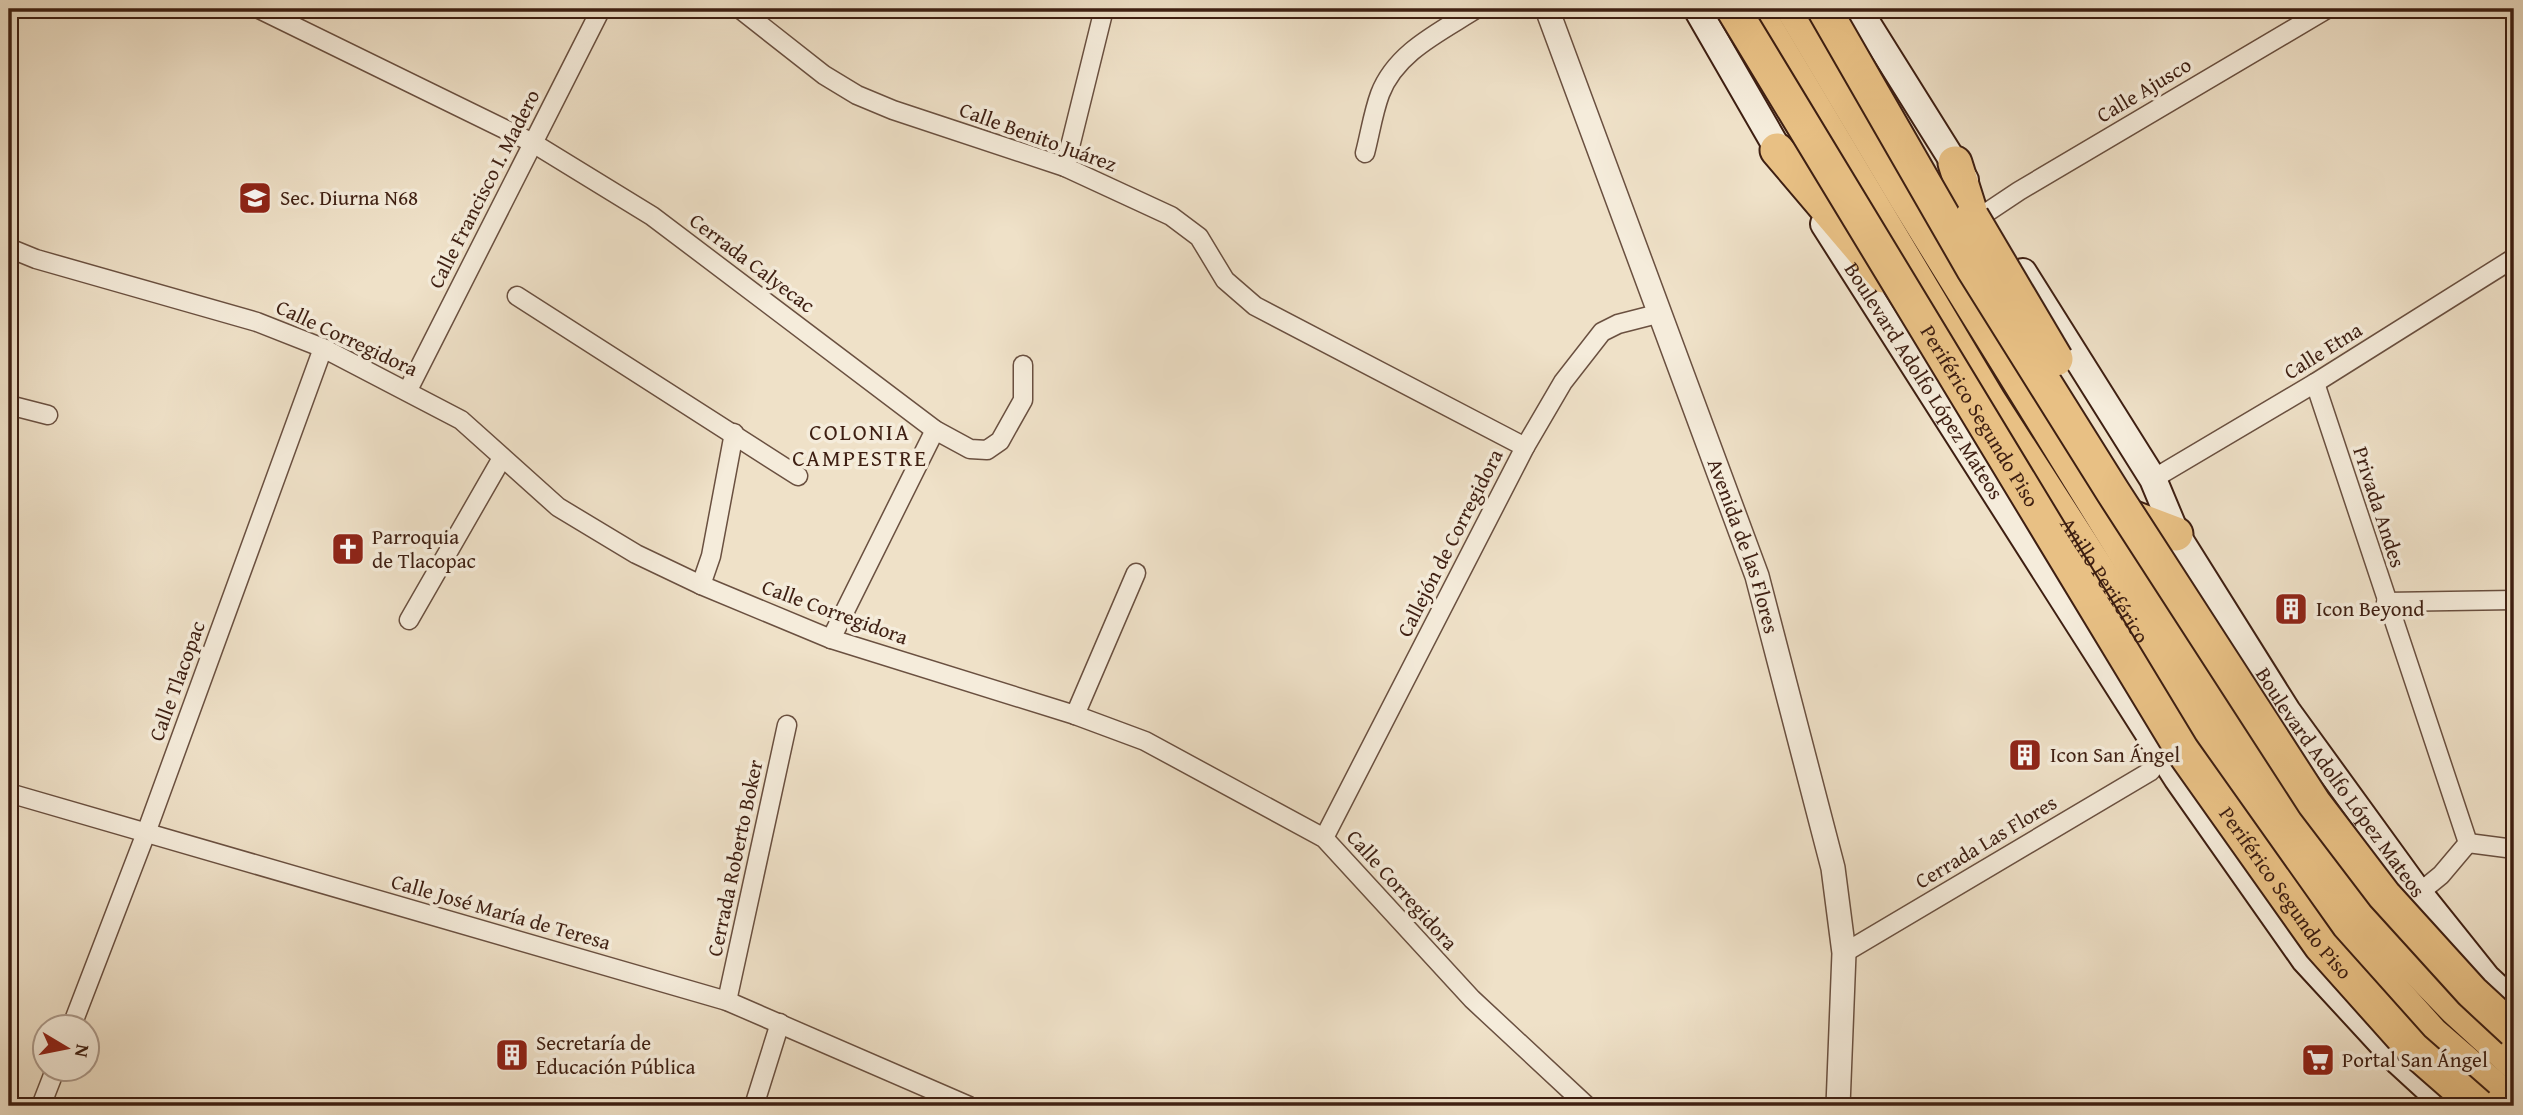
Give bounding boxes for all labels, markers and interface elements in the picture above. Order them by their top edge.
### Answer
street label: Calle Ajusco [2090,49,2197,130]
street label: Calle Francisco I. Madero [420,84,547,294]
street label: Calle Benito Juárez [955,94,1121,179]
school or university icon: Sec. Diurna N68 [236,179,274,217]
place label: Sec. Diurna N68 [280,182,418,213]
street label: Cerrada Calyecac [683,205,821,320]
street label: Boulevard Adolfo López Mateos [1837,256,2012,505]
street label: Calle Corregidora [271,291,423,384]
street label: Calle Etna [2277,314,2368,387]
street label: Periférico Segundo Piso [1913,319,2047,513]
district label: COLONIA CAMPESTRE [792,415,928,474]
street label: Privada Andes [2345,442,2414,571]
street label: Callejón de Corregidora [1389,443,1510,642]
street label: Avenida de las Flores [1700,454,1787,637]
street label: Anillo Periférico [2053,511,2157,649]
place label: Parroquia de Tlacopac [372,521,476,576]
church icon: Parroquia de Tlacopac [329,530,367,568]
street label: Calle Corregidora [758,571,913,652]
building icon: Icon Beyond [2272,590,2310,628]
place label: Icon Beyond [2316,593,2425,624]
street label: Calle Tlacopac [140,616,213,745]
street label: Boulevard Adolfo López Mateos [2248,661,2433,904]
building icon: Icon San Ángel [2006,736,2044,774]
place label: Icon San Ángel [2050,739,2180,770]
street label: Cerrada Roberto Boker [699,756,771,959]
street label: Cerrada Las Flores [1909,787,2063,896]
street label: Periférico Segundo Piso [2212,800,2360,986]
street label: Calle Corregidora [1340,822,1465,957]
street label: Calle José María de Teresa [388,865,615,958]
north arrow [32,1014,102,1084]
place label: Secretaría de Educación Pública [536,1027,695,1082]
building icon: Secretaría de Educación Pública [493,1036,531,1074]
supermarket icon: Portal San Ángel [2299,1041,2337,1079]
text: N [68,1042,98,1060]
place label: Portal San Ángel [2342,1044,2488,1075]

